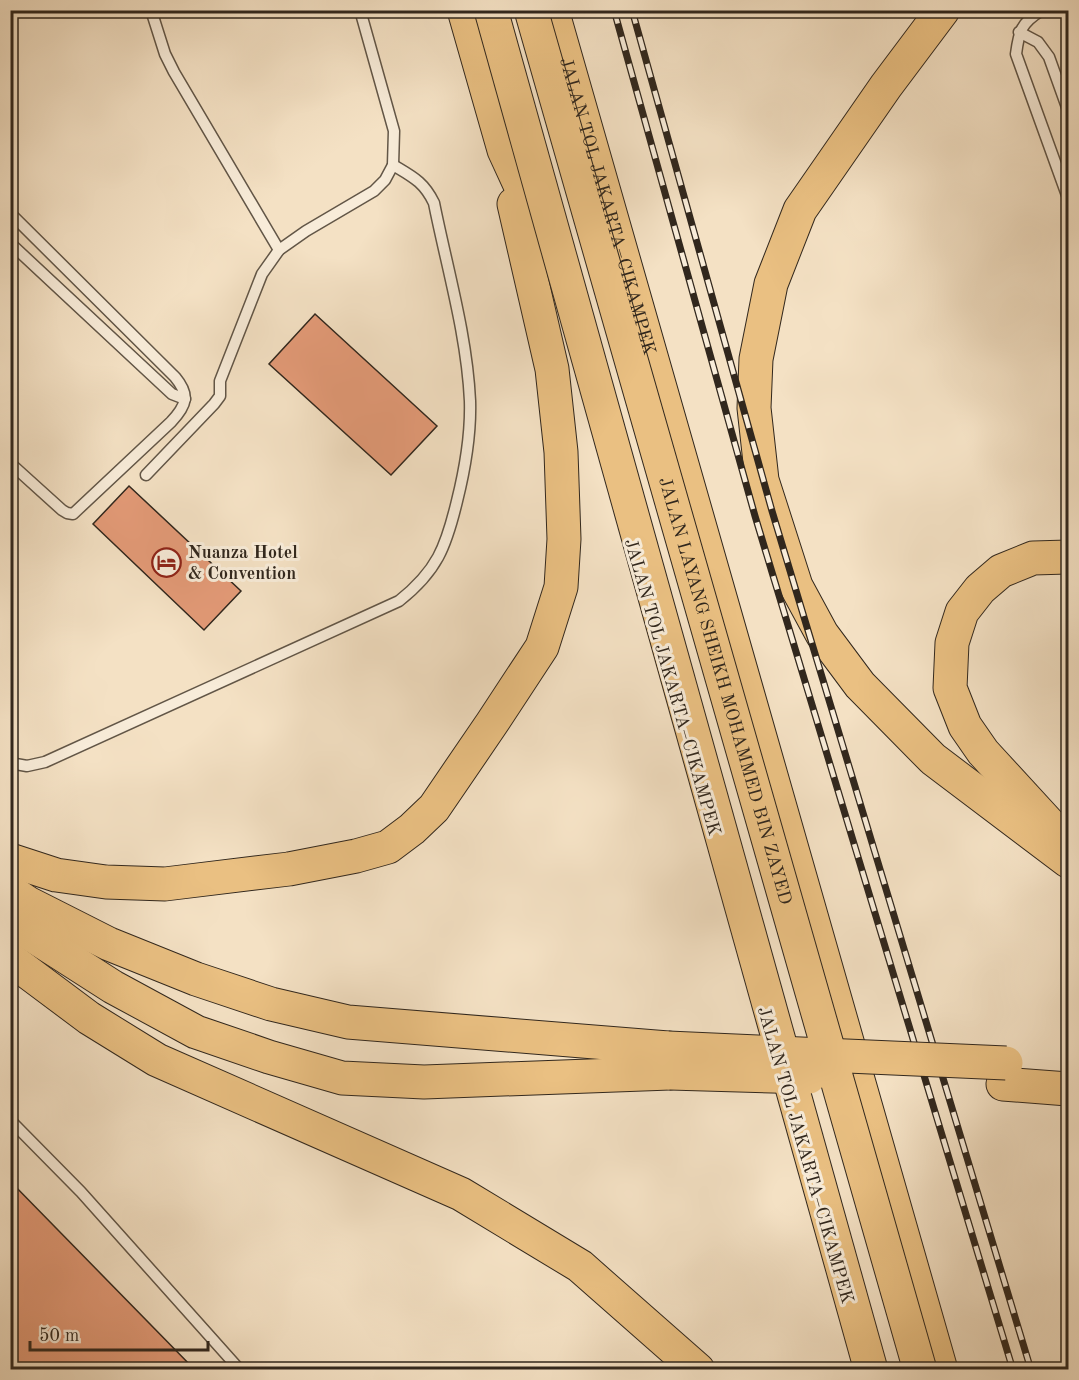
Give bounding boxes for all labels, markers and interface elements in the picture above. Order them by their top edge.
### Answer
street label: JALAN TOL JAKARTA–CIKAMPEK [556,56,658,357]
street label: JALAN LAYANG SHEIKH MOHAMMED BIN ZAYED [655,475,794,907]
street label: JALAN TOL JAKARTA–CIKAMPEK [621,537,723,838]
place label: Nuanza Hotel & Convention [188,544,298,583]
hotel icon: Nuanza Hotel & Convention [151,546,183,578]
street label: JALAN TOL JAKARTA–CIKAMPEK [754,1005,856,1306]
scale bar [30,1314,208,1352]
text: 50 m [39,1327,79,1345]

